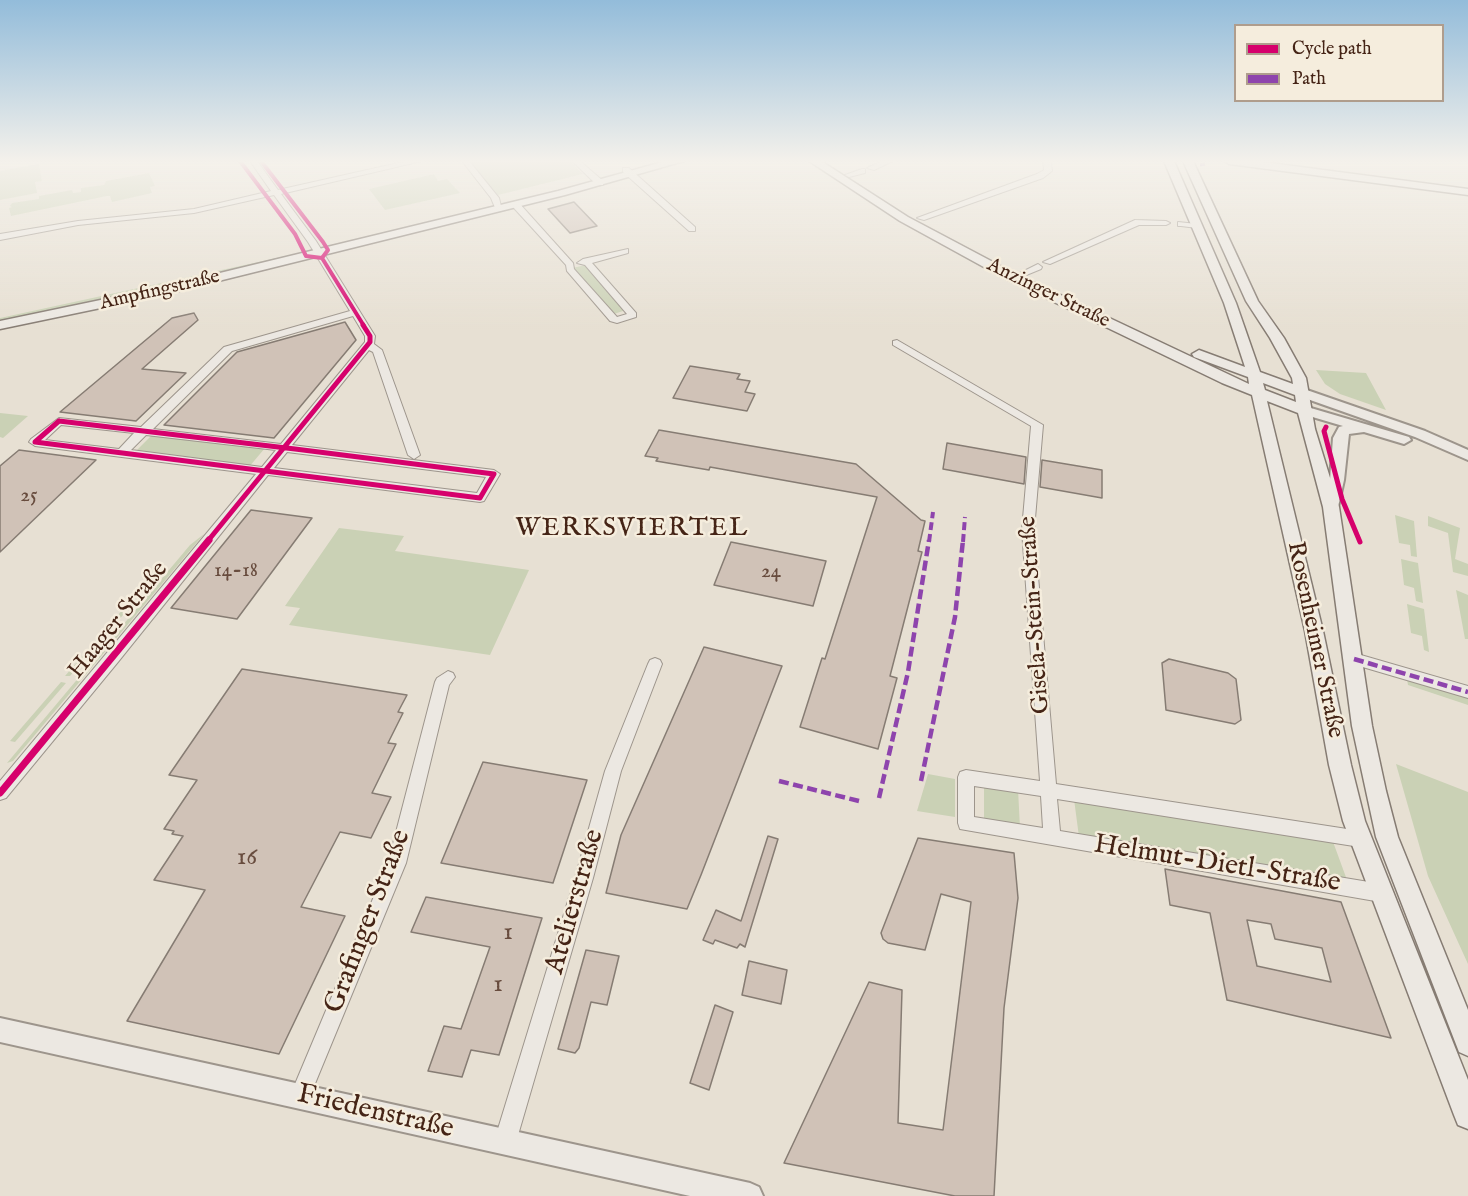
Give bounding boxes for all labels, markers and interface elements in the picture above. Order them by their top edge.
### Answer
legend [1234,24,1444,102]
text: Cycle path [1292,38,1372,61]
text: Path [1292,68,1326,91]
street label: Anzinger Straße [983,254,1113,334]
street label: Ampfingstraße [98,266,222,316]
house number: 25 [20,484,38,510]
district label: WERKSVIERTEL [515,514,749,546]
street label: Gisela-Stein-Straße [1015,515,1057,715]
street label: Rosenheimer Straße [1279,539,1349,741]
street label: Haager Straße [63,557,175,685]
house number: 14-18 [214,559,258,585]
house number: 24 [761,560,781,586]
street label: Grafinger Straße [319,825,419,1019]
street label: Atelierstraße [539,826,613,978]
street label: Helmut-Dietl-Straße [1091,829,1343,901]
house number: 16 [237,843,257,875]
house number: 1 [503,918,513,950]
house number: 1 [493,970,503,1002]
street label: Friedenstraße [293,1079,457,1147]

